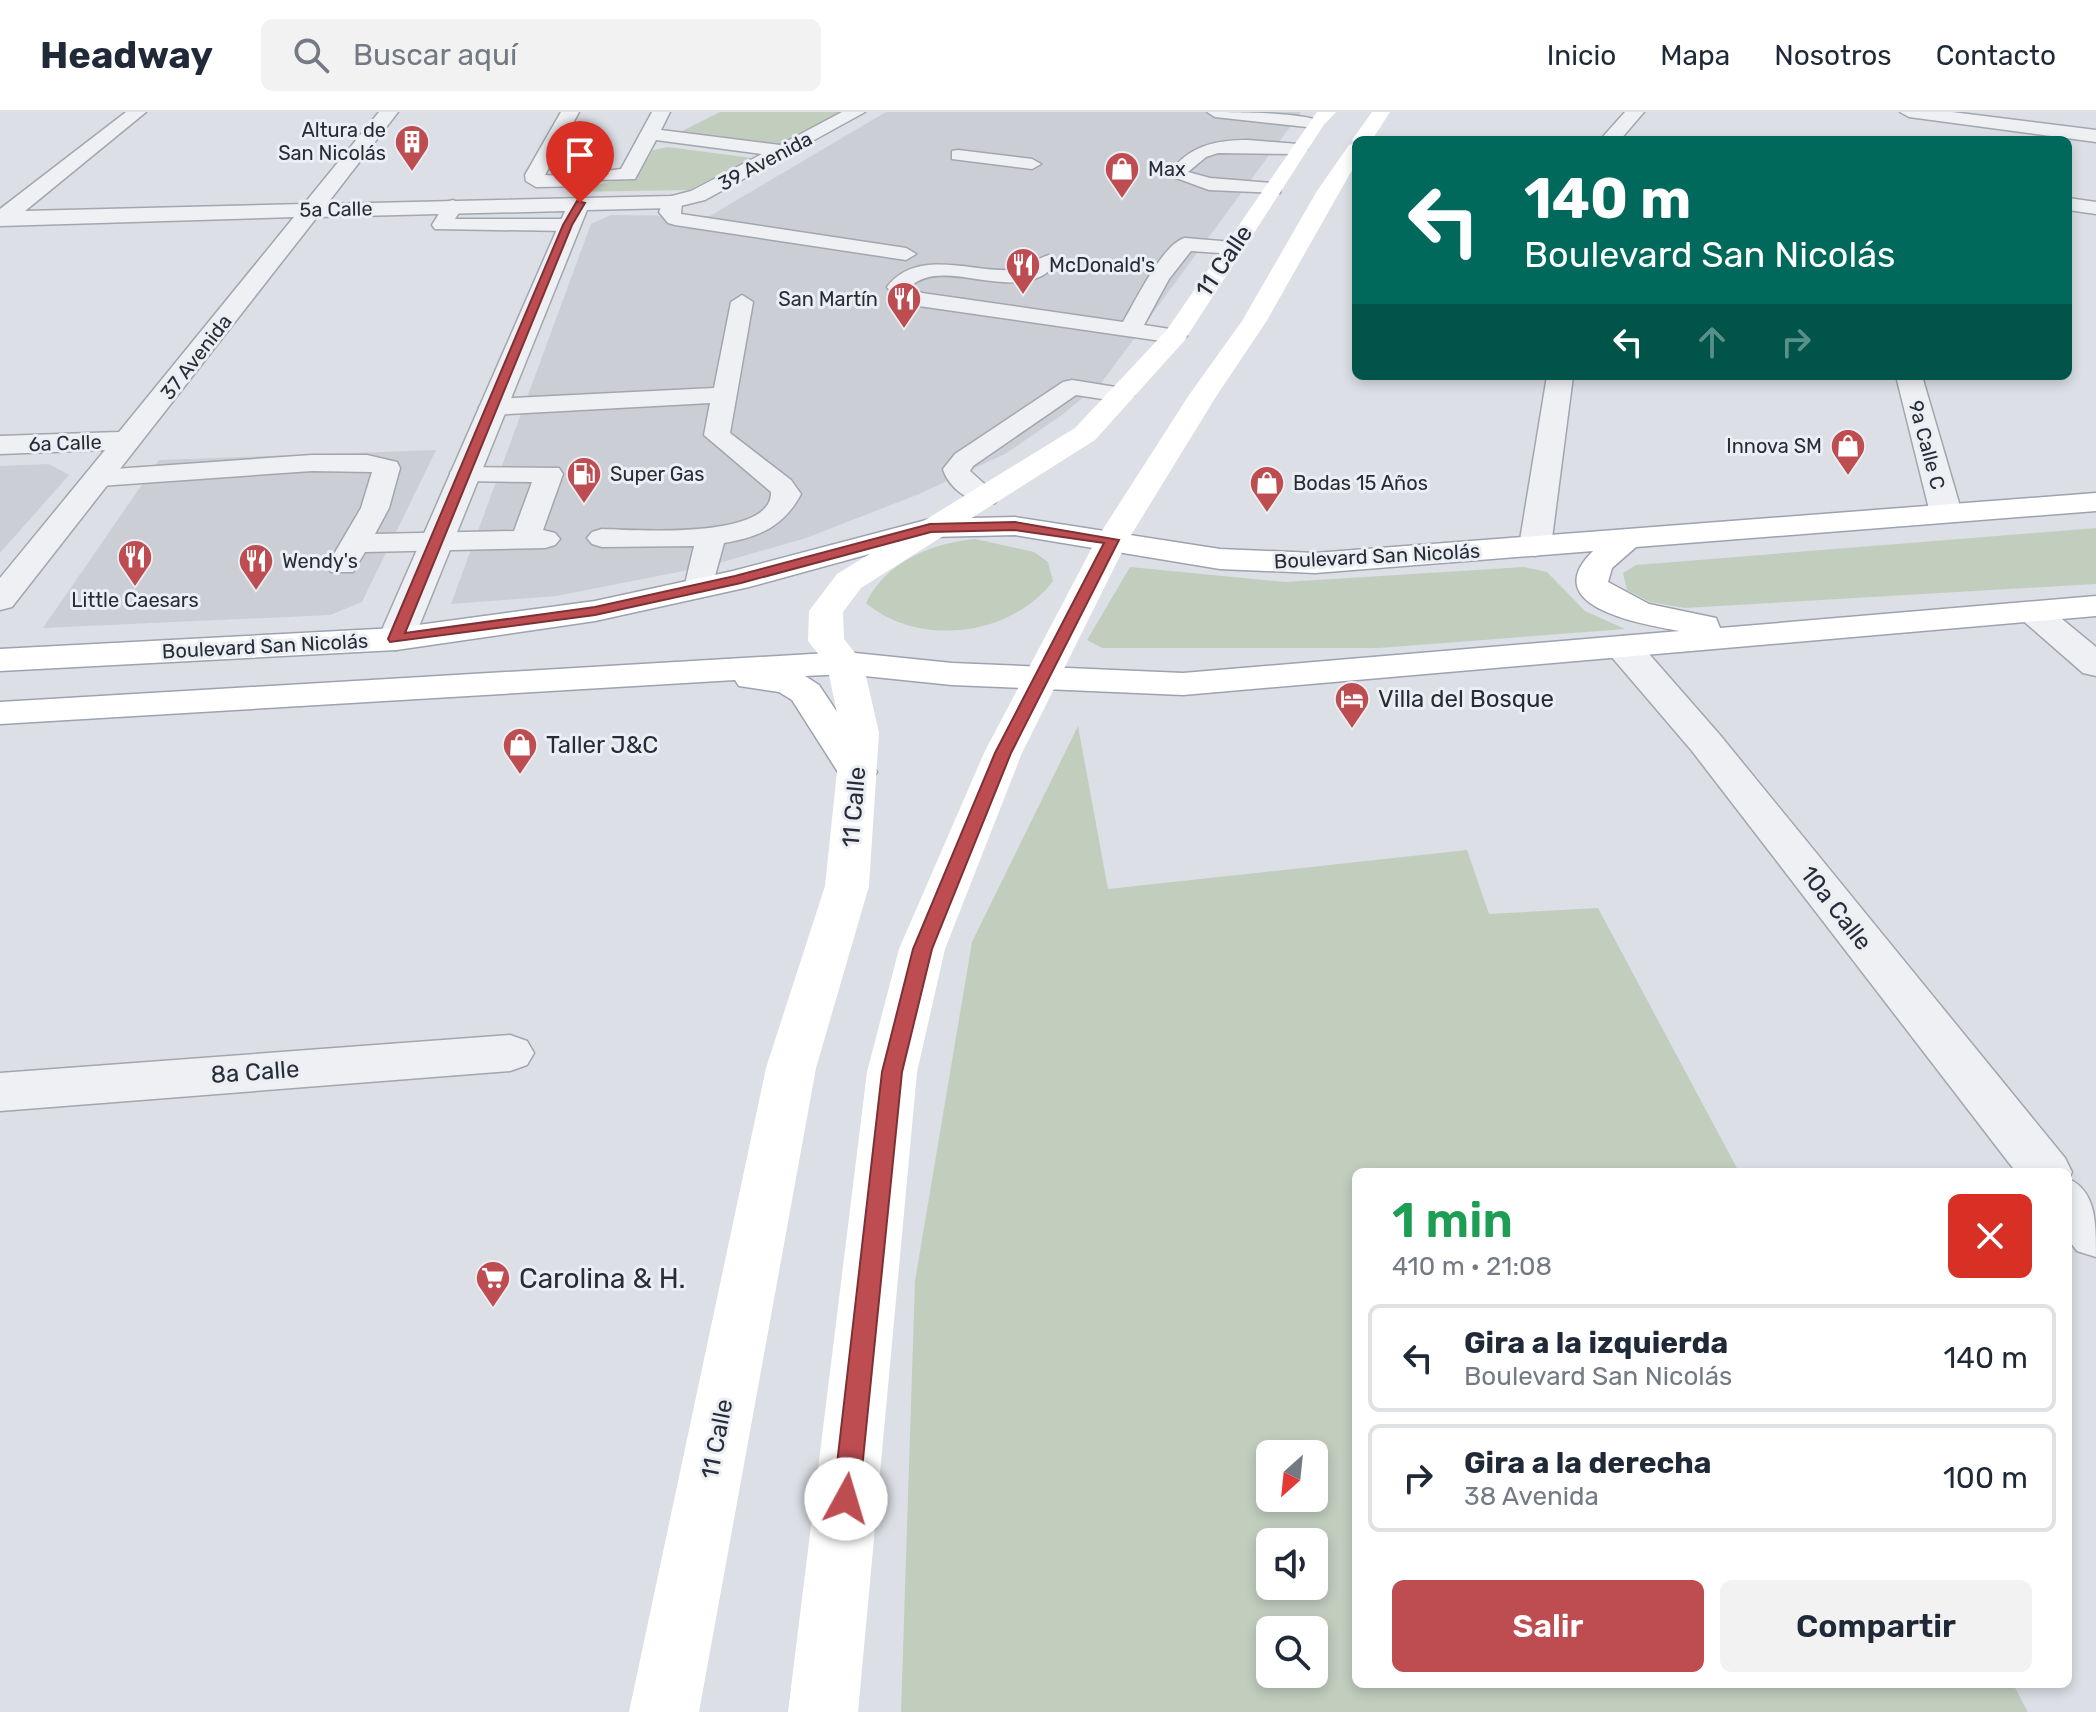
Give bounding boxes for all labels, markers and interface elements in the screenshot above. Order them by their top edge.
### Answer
search box [261,19,821,91]
text: Headway [40,32,213,78]
icon: search [289,33,333,77]
text: Buscar aquí [353,37,517,73]
text: Inicio [1547,39,1616,72]
text: Mapa [1660,39,1730,72]
text: Nosotros [1774,39,1892,72]
text: Contacto [1936,39,2056,72]
place label: Altura de San Nicolás [278,118,386,165]
pin [546,121,614,203]
building icon: Altura de San Nicolás [393,123,431,173]
street label: 39 Avenida [714,126,816,196]
icon: arrive [558,133,602,177]
shop icon: Max [1103,150,1141,200]
place label: Max [1148,157,1186,181]
text: 140 m [1524,166,1691,232]
icon: left [1392,168,1496,272]
street label: 5a Calle [299,196,373,222]
street label: 11 Calle [1190,220,1258,302]
text: Boulevard San Nicolás [1524,233,1895,276]
restaurant icon: McDonald's [1004,246,1042,296]
place label: McDonald's [1049,253,1155,277]
restaurant icon: San Martín [885,280,923,330]
place label: San Martín [778,287,878,311]
street label: 37 Avenida [155,310,237,404]
icon: left [1606,320,1650,364]
icon: ahead [1690,320,1734,364]
icon: right [1774,320,1818,364]
street label: 9a Calle C [1904,398,1950,492]
shop icon: Innova SM [1829,427,1867,477]
street label: 6a Calle [28,430,102,456]
place label: Innova SM [1726,434,1822,458]
fuel station icon: Super Gas [565,455,603,505]
place label: Super Gas [610,462,705,486]
shop icon: Bodas 15 Años [1248,464,1286,514]
place label: Bodas 15 Años [1293,471,1428,495]
restaurant icon: Little Caesars [116,538,154,588]
street label: Boulevard San Nicolás [1273,539,1481,573]
restaurant icon: Wendy's [237,542,275,592]
place label: Wendy's [282,549,358,573]
place label: Little Caesars [71,588,199,612]
street label: Boulevard San Nicolás [161,629,369,663]
hotel icon: Villa del Bosque [1333,680,1371,730]
place label: Villa del Bosque [1378,685,1554,713]
shop icon: Taller J&C [501,726,539,776]
place label: Taller J&C [546,731,658,759]
street label: 11 Calle [837,766,871,848]
street label: 10a Calle [1794,860,1878,956]
street label: 8a Calle [210,1055,300,1089]
text: 1 min [1392,1192,1513,1249]
button: close [1948,1194,2032,1278]
text: 410 m · 21:08 [1392,1251,1552,1282]
supermarket icon: Carolina & H. [474,1259,512,1309]
place label: Carolina & H. [519,1262,686,1295]
text: Gira a la izquierda [1464,1325,1728,1361]
icon: left [1396,1336,1440,1380]
text: 140 m [1943,1340,2028,1376]
text: Boulevard San Nicolás [1464,1361,1732,1392]
street label: 11 Calle [696,1397,738,1481]
north arrow [1256,1440,1328,1512]
map controls [1256,1440,1328,1688]
text: Gira a la derecha [1464,1445,1711,1481]
icon: right [1396,1456,1440,1500]
position arrow [804,1457,888,1541]
text: 100 m [1943,1460,2028,1496]
text: 38 Avenida [1464,1481,1599,1512]
button: sound [1256,1528,1328,1600]
button: Salir [1392,1580,1704,1672]
button: Compartir [1720,1580,2032,1672]
button: search [1256,1616,1328,1688]

